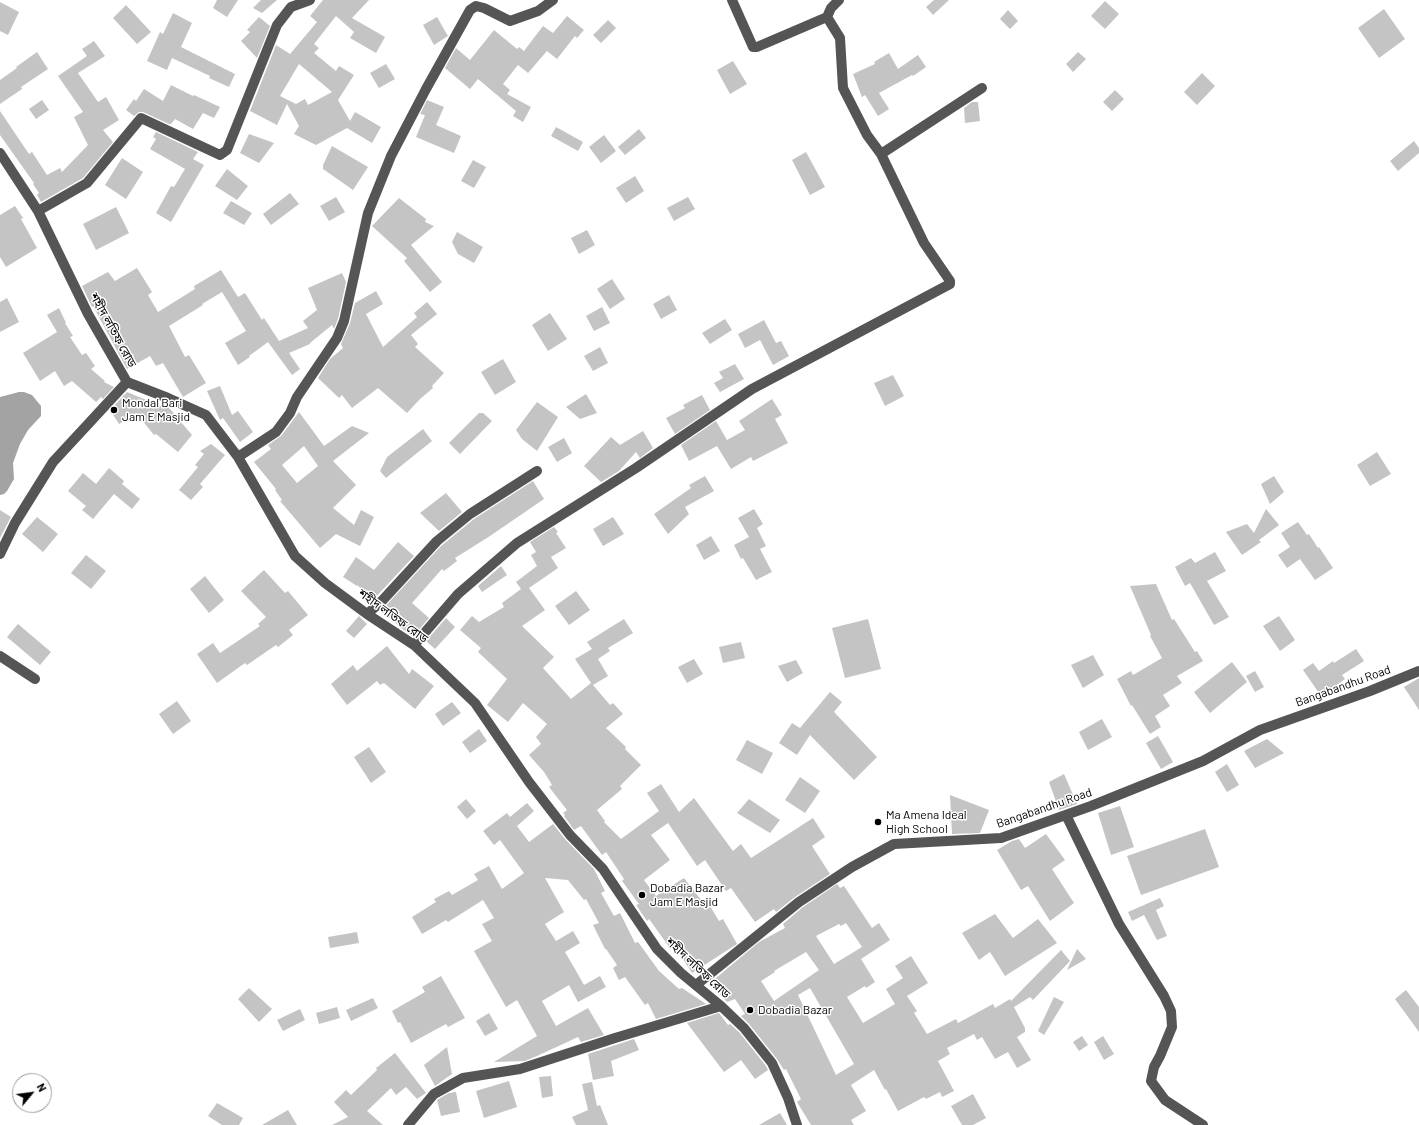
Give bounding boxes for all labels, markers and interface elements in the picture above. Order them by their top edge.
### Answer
street label: শহীদ লতিফ রোড [87,290,139,370]
place label: Mondal Bari Jam E Masjid [122,396,190,424]
marker: Mondal Bari Jam E Masjid [109,405,119,415]
street label: শহীদ লতিফ রোড [355,586,431,646]
street label: Bangabandhu Road [1294,662,1392,710]
street label: Bangabandhu Road [994,785,1094,831]
place label: Ma Amena Ideal High School [886,808,967,836]
marker: Ma Amena Ideal High School [873,817,883,827]
place label: Dobadia Bazar Jam E Masjid [650,881,724,909]
marker: Dobadia Bazar Jam E Masjid [637,890,647,900]
street label: শহীদ লতিফ রোড [663,934,733,1002]
place label: Dobadia Bazar [758,1003,832,1017]
marker: Dobadia Bazar [745,1005,755,1015]
north arrow [12,1073,52,1113]
text: N [35,1081,50,1094]

